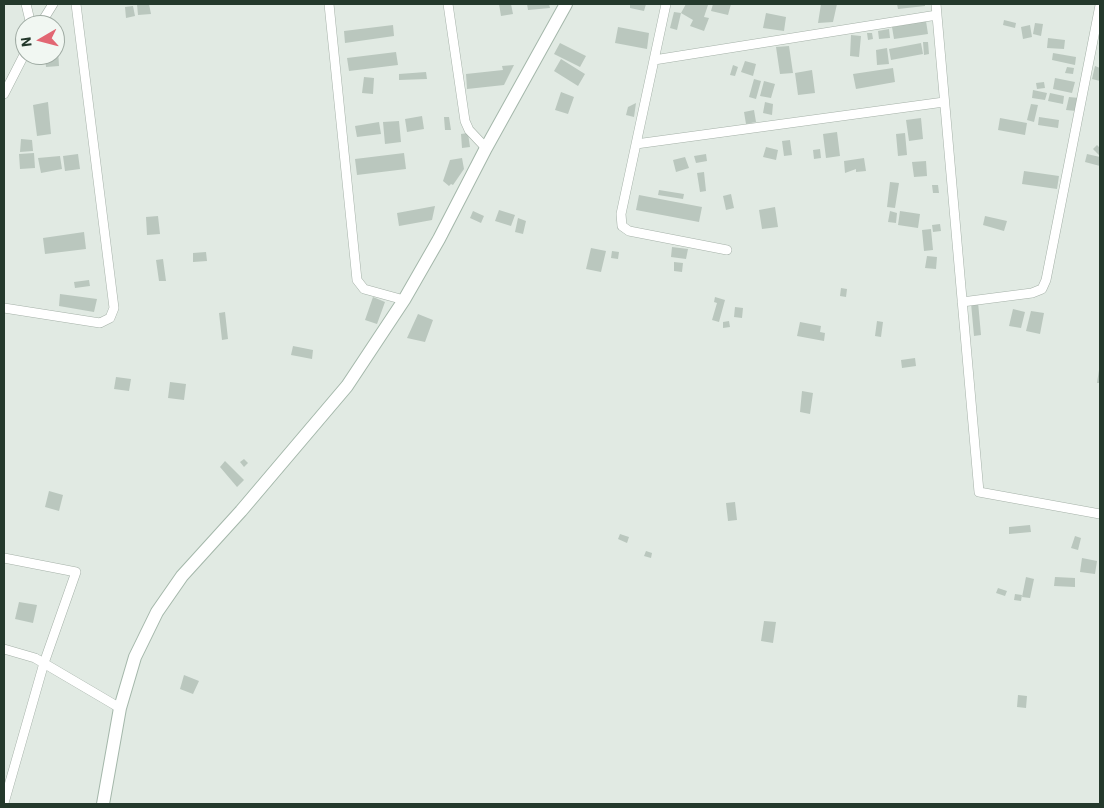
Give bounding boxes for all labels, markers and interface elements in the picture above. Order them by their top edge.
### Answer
north arrow [15,15,65,65]
text: N [17,36,36,48]

